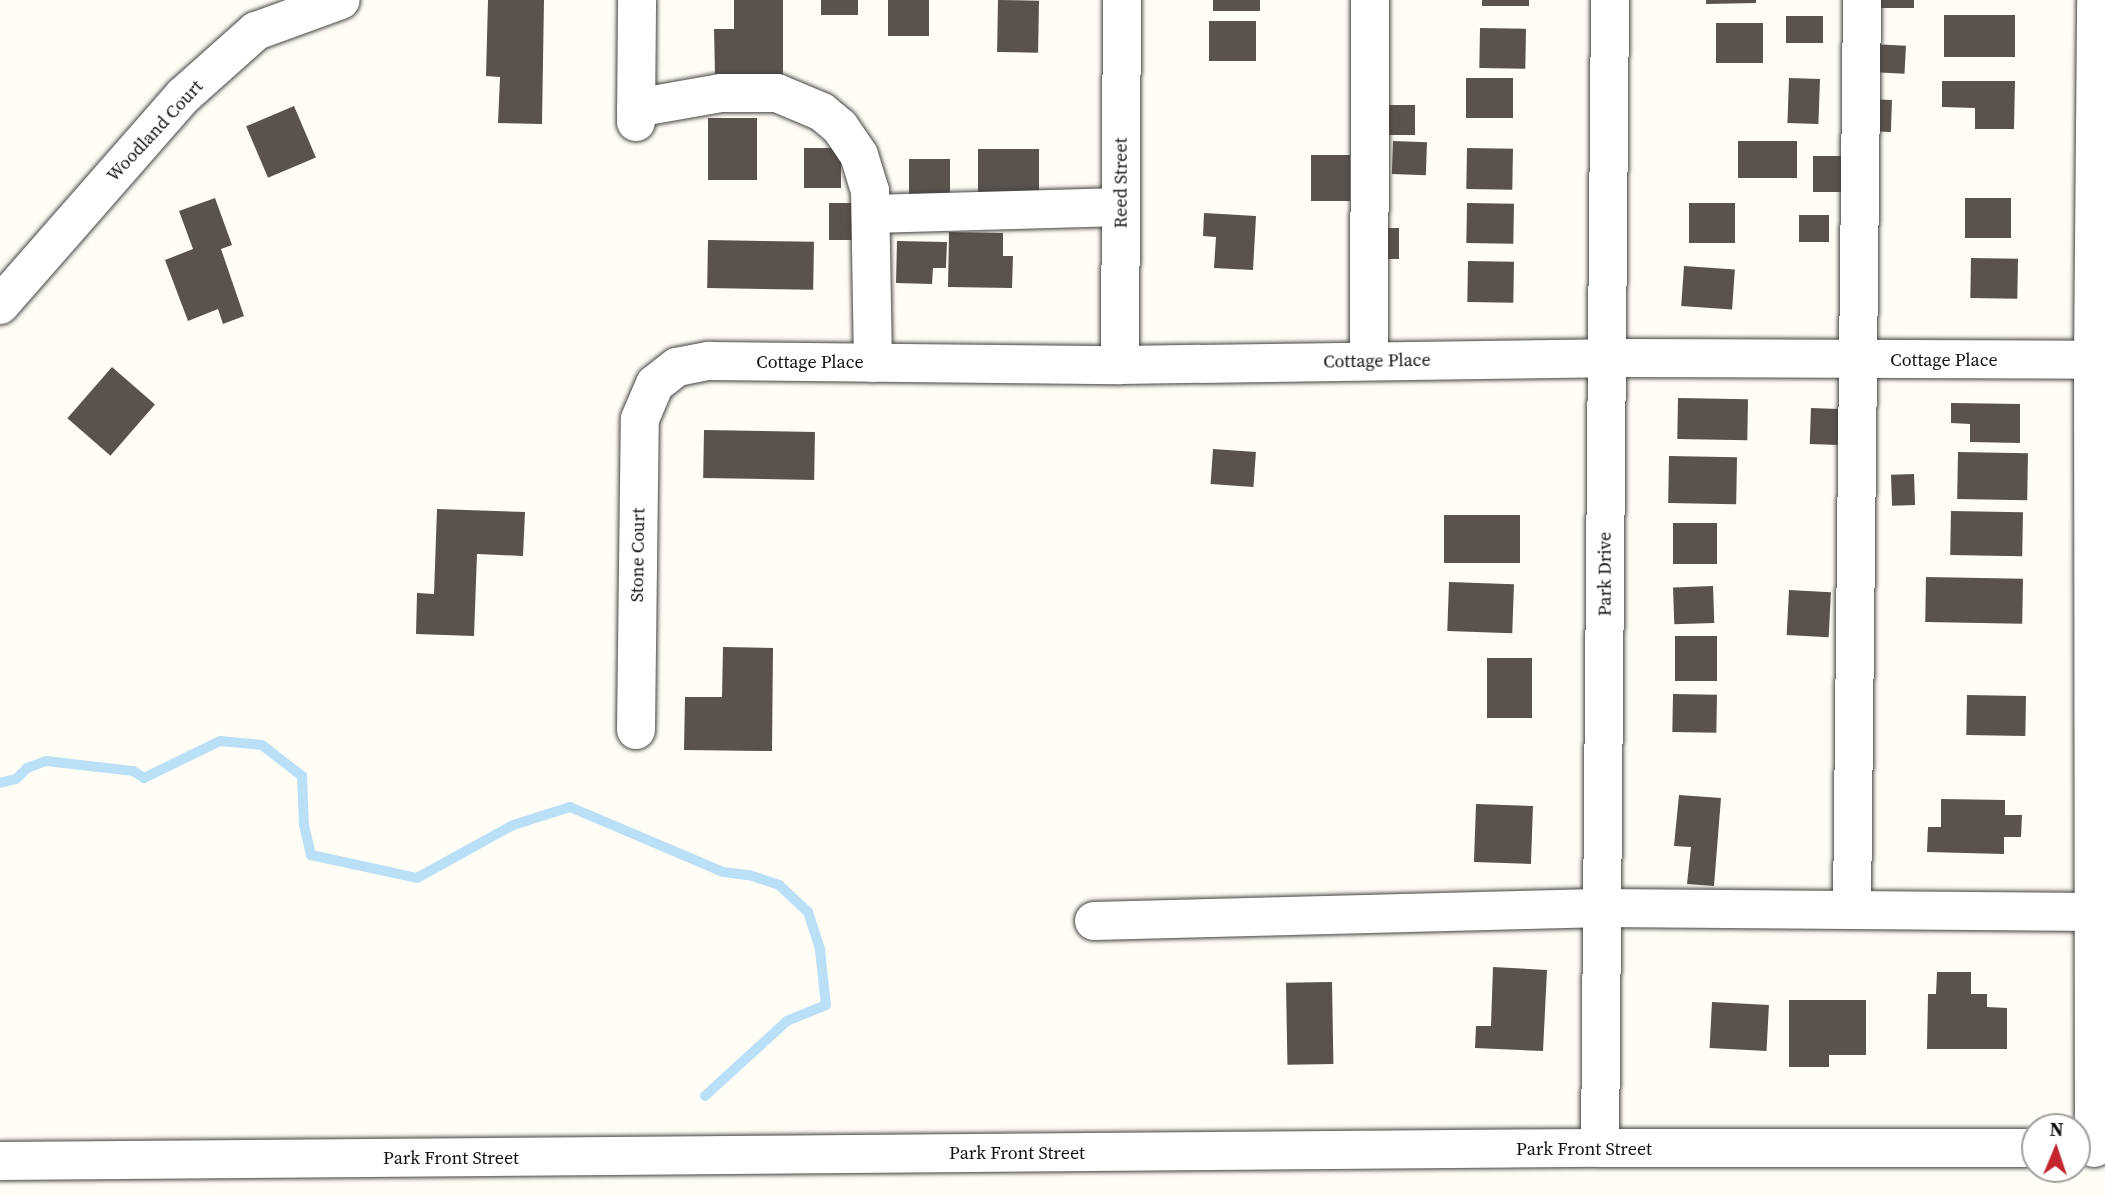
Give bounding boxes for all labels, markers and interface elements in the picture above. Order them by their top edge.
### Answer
street label: Woodland Court [102,76,208,186]
street label: Reed Street [1110,138,1132,228]
street label: Cottage Place [1323,349,1431,373]
street label: Cottage Place [1890,349,1998,371]
street label: Cottage Place [756,351,864,373]
street label: Stone Court [626,508,650,602]
street label: Park Drive [1594,532,1616,616]
north arrow [2021,1113,2091,1183]
text: N [2049,1116,2064,1142]
street label: Park Front Street [1516,1138,1652,1160]
street label: Park Front Street [949,1142,1085,1164]
street label: Park Front Street [383,1147,519,1169]

